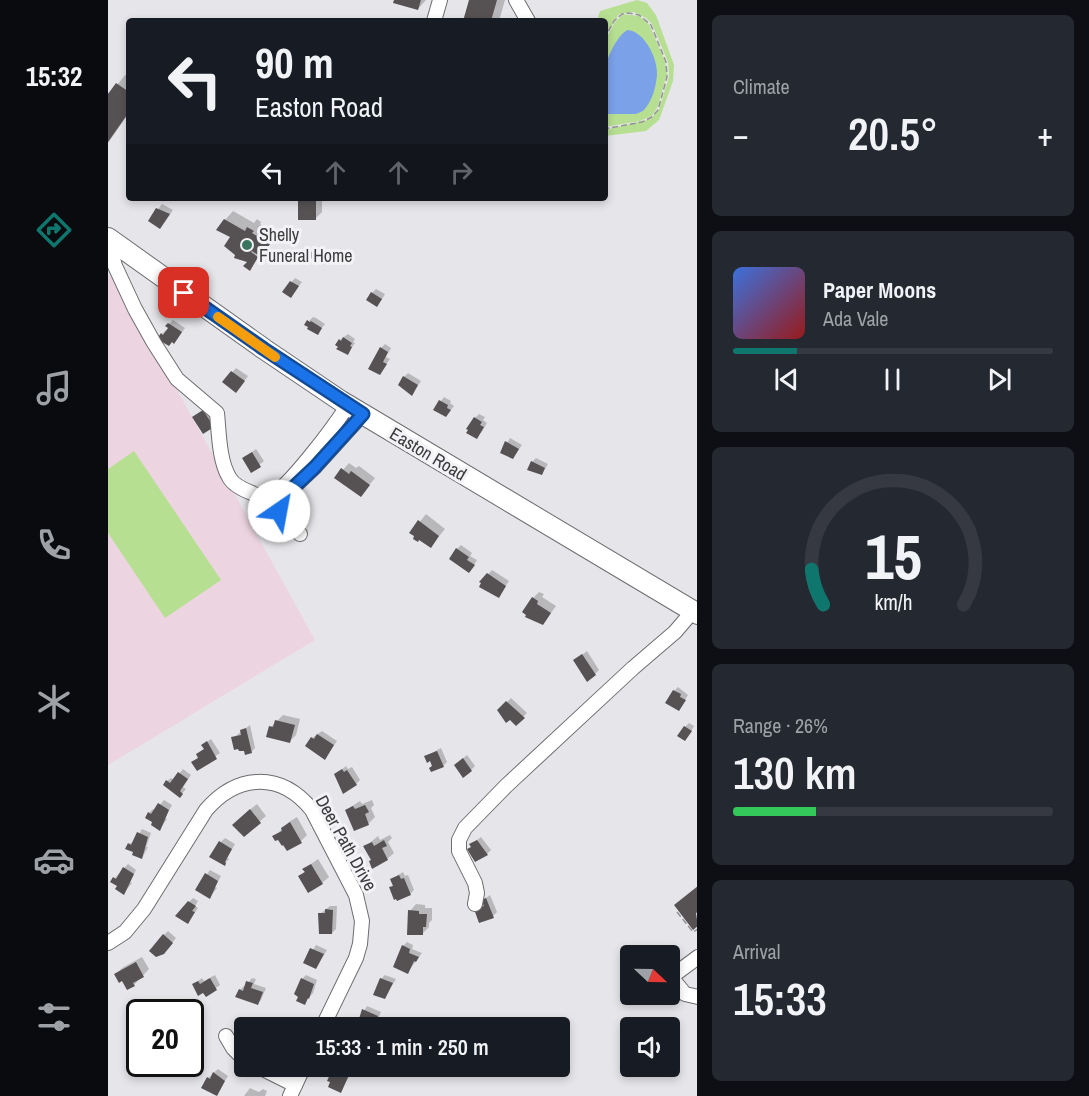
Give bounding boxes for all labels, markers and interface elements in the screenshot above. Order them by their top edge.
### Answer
text: 90 m [255,35,334,91]
icon: left [156,42,234,120]
text: 15:32 [26,58,82,94]
text: Climate [733,73,790,100]
text: Easton Road [255,89,383,125]
text: 20.5° [848,103,938,164]
text: − [733,112,749,156]
text: + [1037,112,1053,156]
icon: left [256,156,289,189]
icon: ahead [319,156,352,189]
icon: ahead [382,156,415,189]
icon: right [445,156,478,189]
icon: directions [33,209,75,251]
place label: Shelly Funeral Home [259,222,353,268]
marker: Shelly Funeral Home [240,238,254,252]
pin [158,267,209,318]
text: Paper Moons [823,275,936,305]
icon: arrive [167,276,200,309]
text: Ada Vale [823,305,888,332]
icon: previous [770,363,803,396]
icon: pause [876,363,909,396]
icon: next [983,363,1016,396]
icon: music [33,367,75,409]
street label: Easton Road [385,421,471,486]
position arrow [247,479,311,543]
text: 15 [865,514,921,598]
icon: phone [33,524,75,566]
text: km/h [874,588,912,617]
icon: climate [33,681,75,723]
text: Range · 26% [733,712,828,739]
text: 130 km [733,742,857,803]
street label: Deer Path Drive [310,790,383,895]
icon: car [33,839,75,881]
text: Arrival [733,938,780,965]
north arrow [620,945,680,1005]
map controls [620,945,680,1077]
text: 15:33 [733,968,827,1029]
icon: filters [33,996,75,1038]
speed limit sign: 20 [126,999,204,1077]
button: sound [620,1017,680,1077]
text: 15:33 · 1 min · 250 m [315,1032,489,1062]

